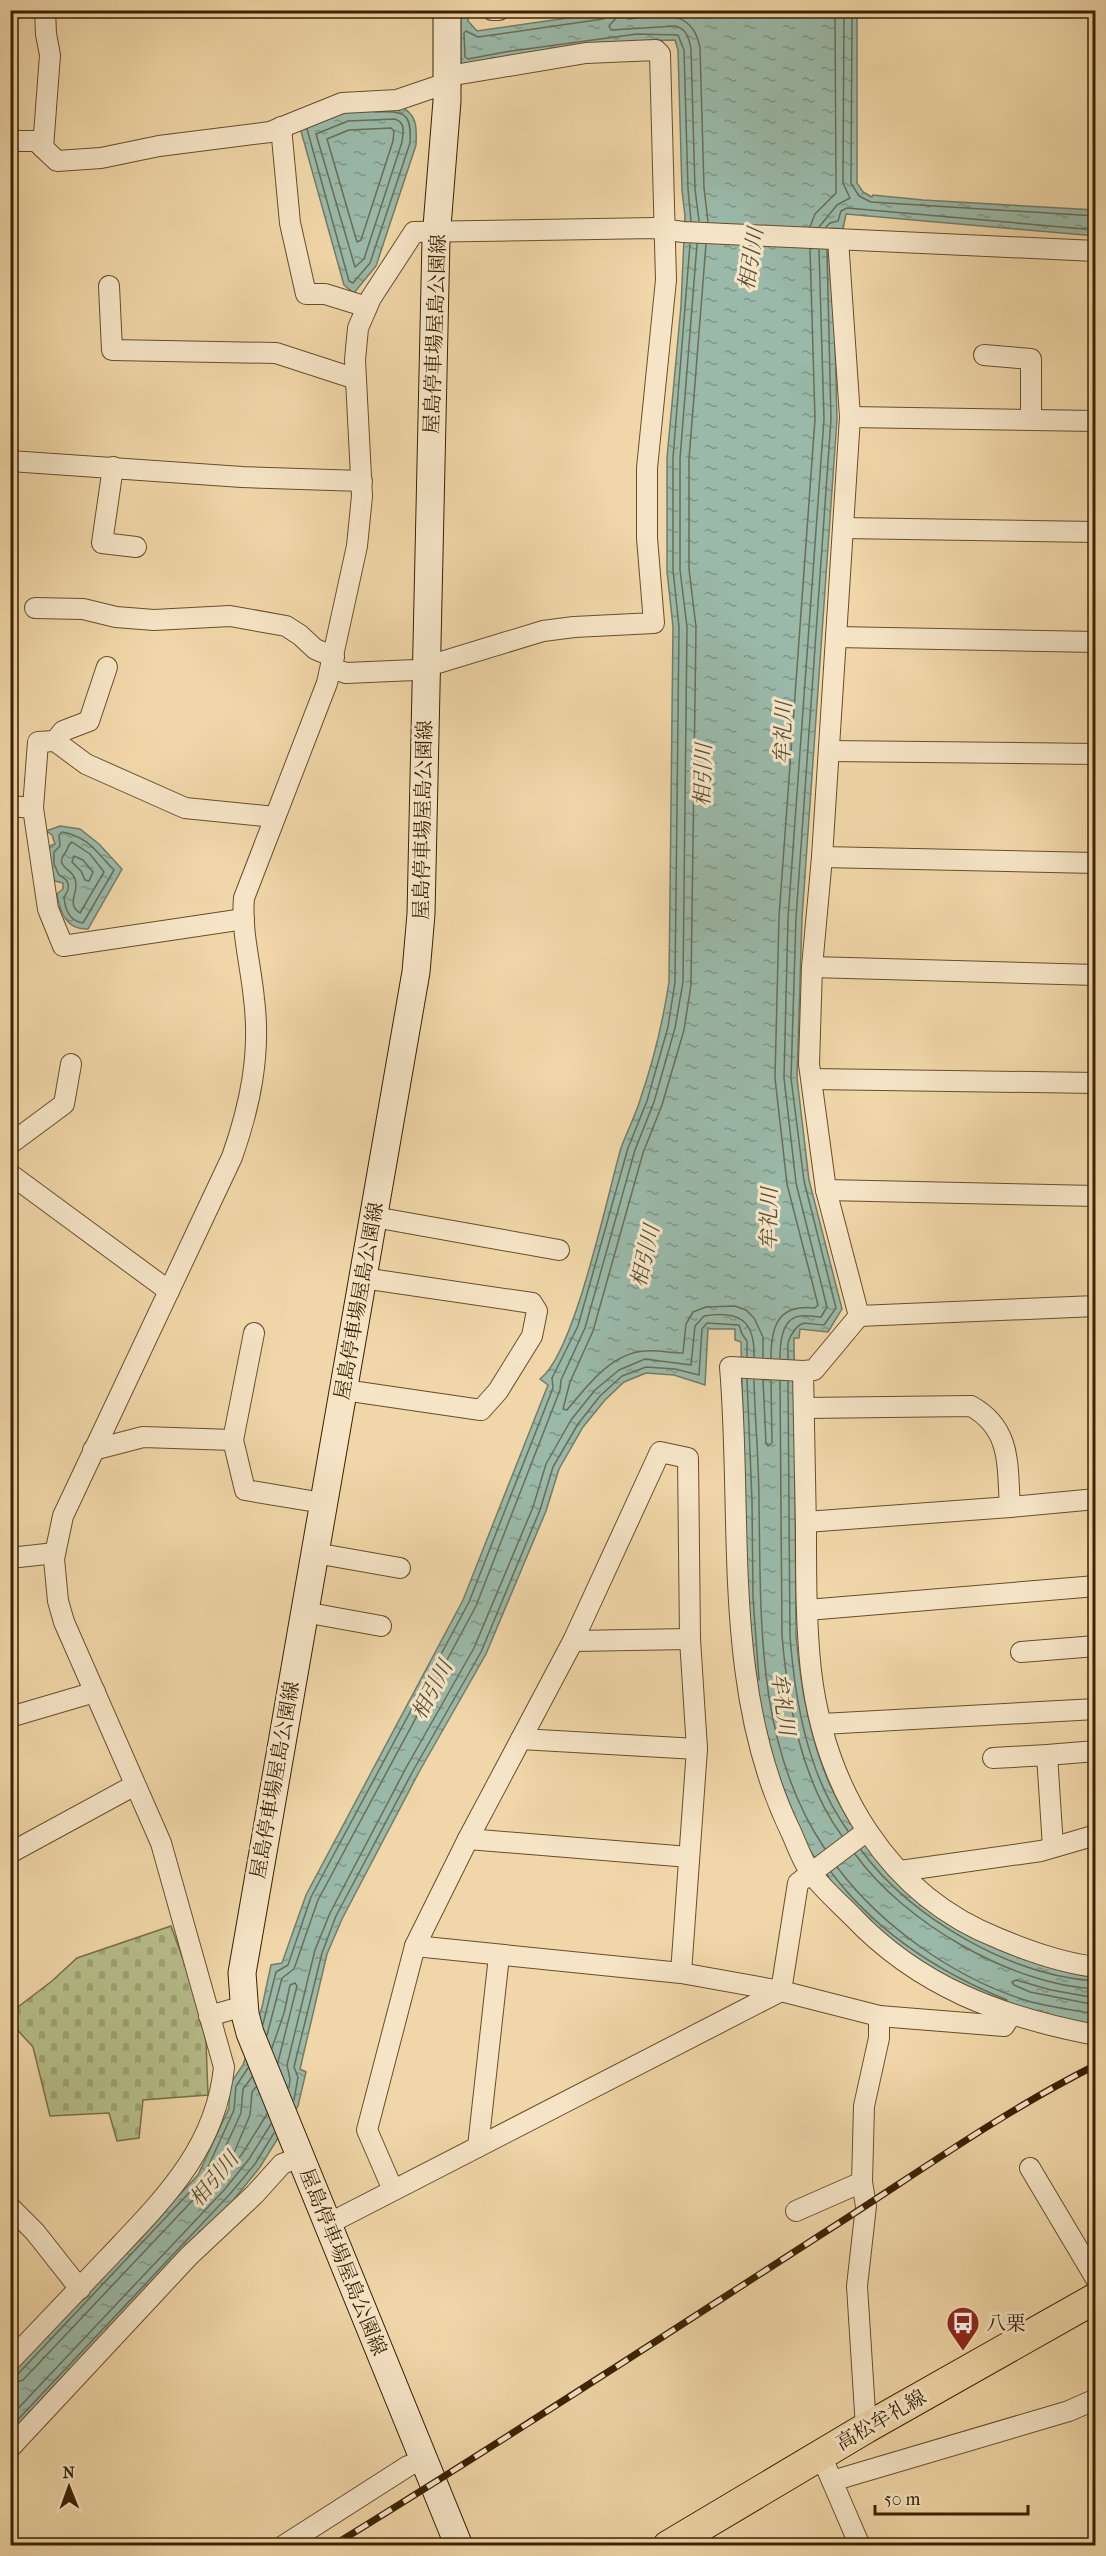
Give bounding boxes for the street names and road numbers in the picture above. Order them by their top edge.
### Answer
street label: 屋島停車場屋島公園線 [420,234,450,434]
street label: 屋島停車場屋島公園線 [410,720,436,920]
street label: 屋島停車場屋島公園線 [330,1201,388,1401]
street label: 屋島停車場屋島公園線 [246,1680,304,1880]
street label: 屋島停車場屋島公園線 [295,2165,391,2359]
street label: 高松牟礼線 [832,2385,930,2455]

